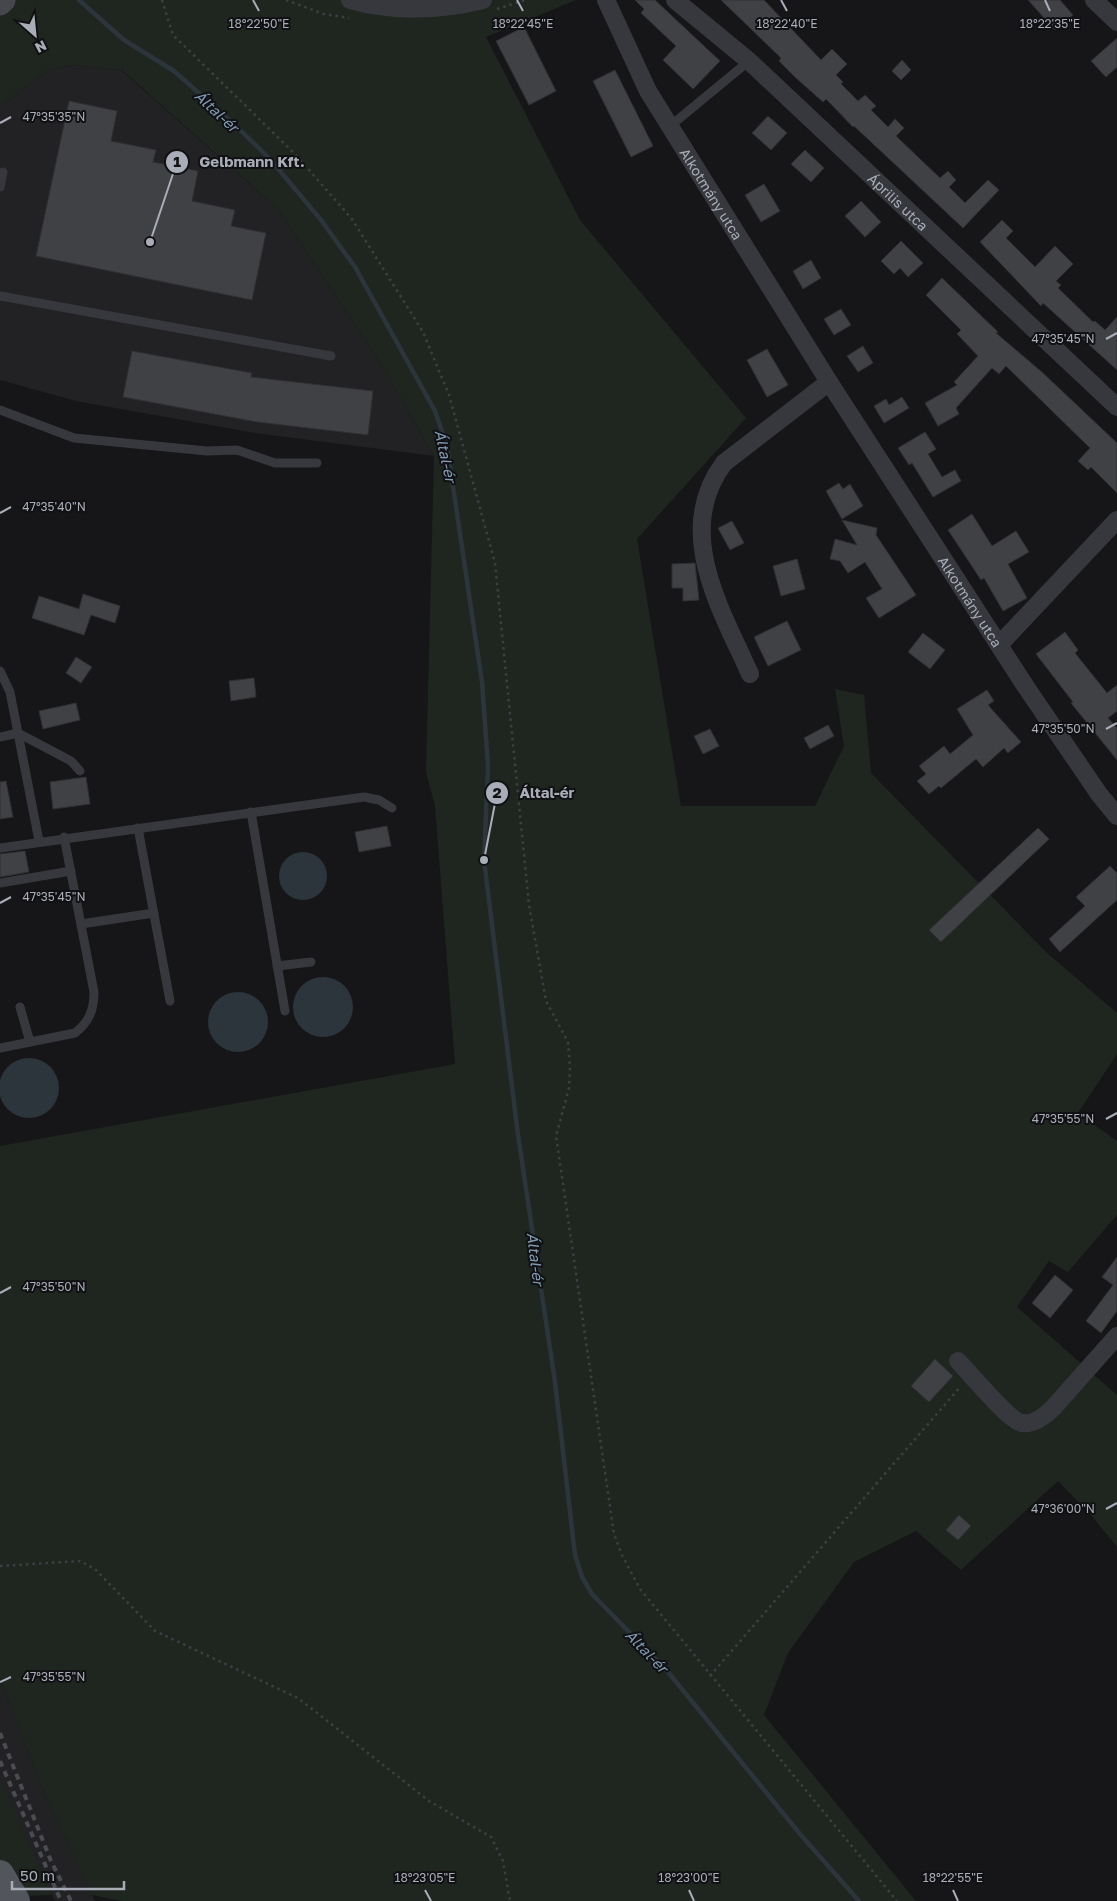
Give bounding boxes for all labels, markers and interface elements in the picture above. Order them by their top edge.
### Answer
north arrow [10,10,60,60]
text: 18°22'50"E [229,16,289,31]
text: 18°22'45"E [493,16,553,31]
text: 18°22'40"E [756,16,818,31]
text: 18°22'35"E [1020,16,1080,31]
text: N [33,37,50,57]
water label: Által-ér [191,86,244,137]
text: 47°35'35"N [23,109,85,124]
street label: Alkotmány utca [677,145,747,243]
callout: Gelbmann Kft. [164,147,315,177]
text: 1 [173,152,181,170]
text: Gelbmann Kft. [199,152,305,170]
street label: Április utca [865,169,932,234]
text: 47°35'45"N [1031,331,1095,346]
water label: Által-ér [432,428,461,486]
text: 47°35'40"N [22,499,86,514]
street label: Alkotmány utca [935,553,1006,650]
text: 47°35'50"N [1031,721,1095,736]
callout: Által-ér [485,778,585,808]
text: 2 [492,783,502,801]
text: Által-ér [520,783,575,801]
text: 47°35'45"N [22,889,86,904]
text: 47°35'55"N [1032,1111,1094,1126]
water label: Által-ér [524,1232,548,1289]
text: 47°35'50"N [22,1279,86,1294]
text: 47°36'00"N [1031,1501,1095,1516]
water label: Által-ér [622,1626,673,1678]
text: 47°35'55"N [23,1669,85,1684]
scale bar [12,1858,125,1890]
text: 50 m [20,1866,55,1884]
text: 18°23'05"E [395,1870,455,1885]
text: 18°23'00"E [658,1870,720,1885]
text: 18°22'55"E [923,1870,983,1885]

